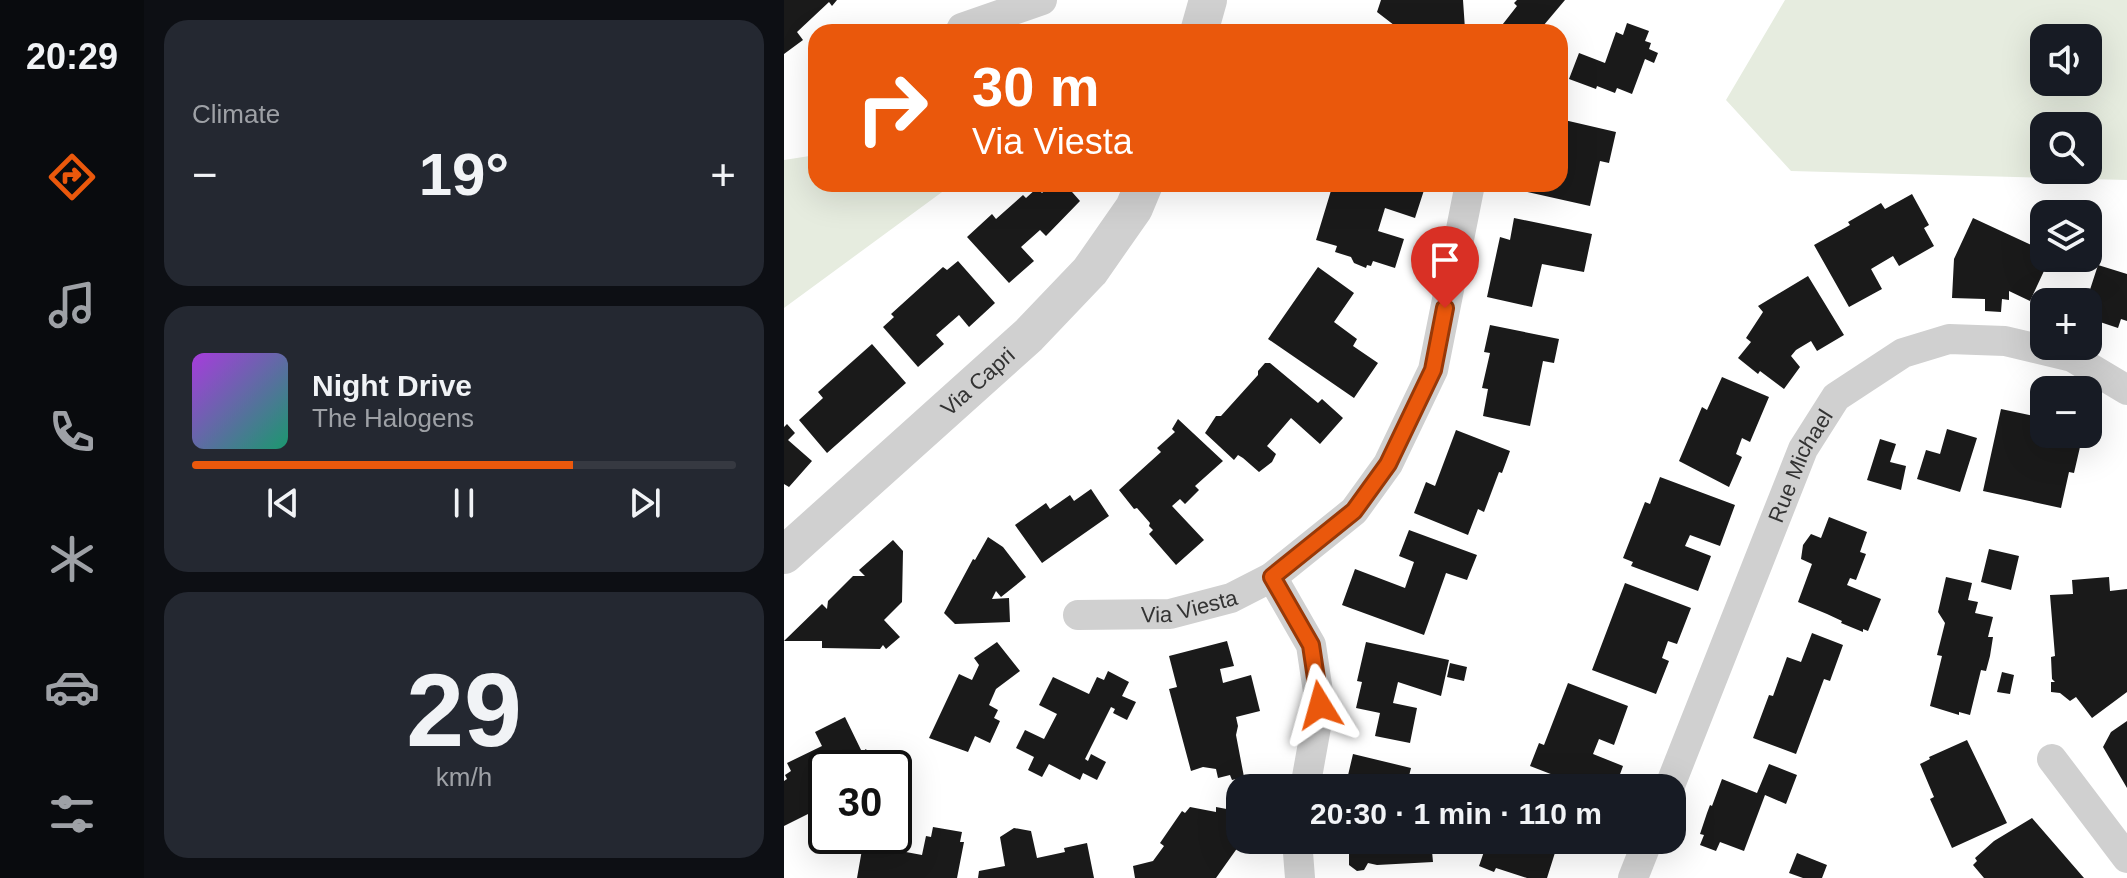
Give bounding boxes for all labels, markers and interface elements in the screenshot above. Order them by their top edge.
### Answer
map controls [2030,24,2102,448]
button: sound [2030,24,2102,96]
text: 20:29 [26,36,118,77]
text: 30 m [972,55,1100,118]
icon: right [840,56,944,160]
text: Climate [192,99,280,129]
button: search [2030,112,2102,184]
text: Via Viesta [972,121,1133,162]
text: 19° [419,141,509,208]
icon: directions [44,149,100,205]
text: − [192,150,218,199]
text: + [710,150,736,199]
button: layers [2030,200,2102,272]
pin [1411,226,1479,308]
icon: arrive [1423,238,1467,282]
icon: music [44,277,100,333]
button: + [2030,288,2102,360]
street label: Via Capri [936,342,1020,421]
text: Night Drive [312,369,472,402]
button: − [2030,376,2102,448]
text: The Halogens [312,403,474,433]
icon: phone [44,404,100,460]
street label: Rue Michael [1763,405,1838,526]
icon: previous [261,481,305,525]
icon: pause [442,481,486,525]
icon: next [623,481,667,525]
icon: climate [44,531,100,587]
street label: Via Viesta [1141,585,1241,627]
text: 29 [406,652,522,768]
icon: car [44,659,100,715]
position arrow [1278,663,1362,747]
speed limit sign: 30 [808,750,912,854]
text: km/h [436,762,492,792]
icon: filters [44,786,100,842]
text: 20:30 · 1 min · 110 m [1310,797,1602,830]

